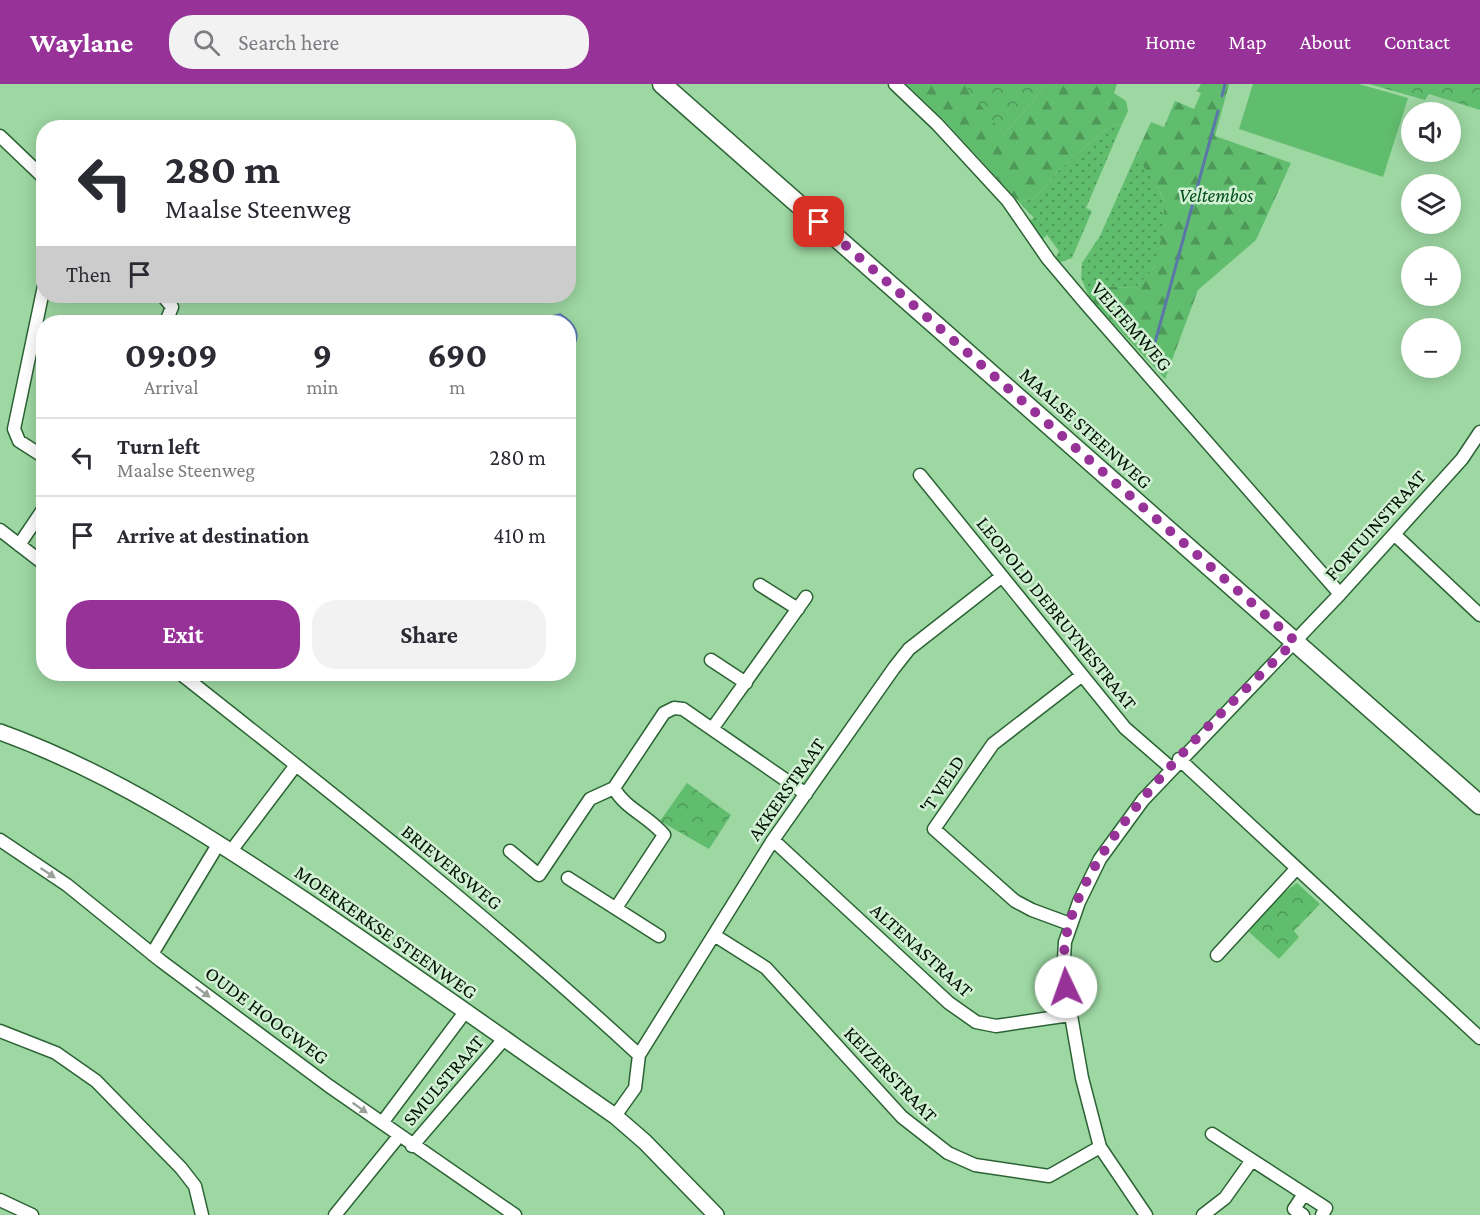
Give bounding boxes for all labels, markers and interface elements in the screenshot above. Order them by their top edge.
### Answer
search box [169,15,589,69]
icon: search [190,26,223,59]
text: Waylane [30,27,133,58]
text: Search here [238,30,339,55]
text: Home [1145,30,1195,54]
text: Map [1228,30,1267,54]
text: About [1300,30,1351,54]
text: Contact [1384,30,1450,54]
map controls [1401,102,1461,378]
button: sound [1401,102,1461,162]
icon: left [66,144,144,222]
text: 280 m [165,145,280,192]
button: layers [1401,174,1461,234]
park label: Veltembos [1179,184,1254,206]
text: Maalse Steenweg [165,194,351,224]
pin [793,196,844,247]
icon: arrive [802,205,835,238]
button: + [1401,246,1461,306]
icon: arrive [123,258,156,291]
text: Then [66,262,111,287]
street label: VELTEMWEG [1087,277,1177,375]
button: − [1401,318,1461,378]
text: 09:09 [125,335,218,375]
text: 9 [313,335,332,375]
text: 690 [427,335,487,375]
street label: MAALSE STEENWEG [1015,363,1157,493]
text: Arrival [144,376,198,398]
text: min [306,376,338,398]
text: m [449,376,465,398]
text: Turn left [117,434,200,459]
icon: left [66,441,99,474]
text: 280 m [489,445,546,470]
text: Maalse Steenweg [117,459,255,481]
street label: FORTUINSTRAAT [1320,465,1430,585]
street label: LEOPOLD DEBRUYNESTRAAT [972,512,1142,714]
icon: arrive [66,519,99,552]
text: Arrive at destination [117,523,309,548]
text: 410 m [493,523,546,548]
button: Exit [66,600,300,669]
button: Share [312,600,546,669]
street label: AKKERSTRAAT [743,734,829,844]
street label: 'T VELD [915,751,969,817]
street label: BRIEVERSWEG [397,820,507,914]
street label: MOERKERKSE STEENWEG [291,861,481,1003]
one-way arrow [40,867,56,879]
street label: ALTENASTRAAT [866,898,978,1002]
position arrow [1034,955,1098,1019]
street label: OUDE HOOGWEG [201,961,333,1069]
one-way arrow [194,986,210,998]
street label: KEIZERSTRAAT [840,1022,942,1126]
street label: SMULSTRAAT [398,1030,488,1130]
one-way arrow [351,1102,367,1114]

